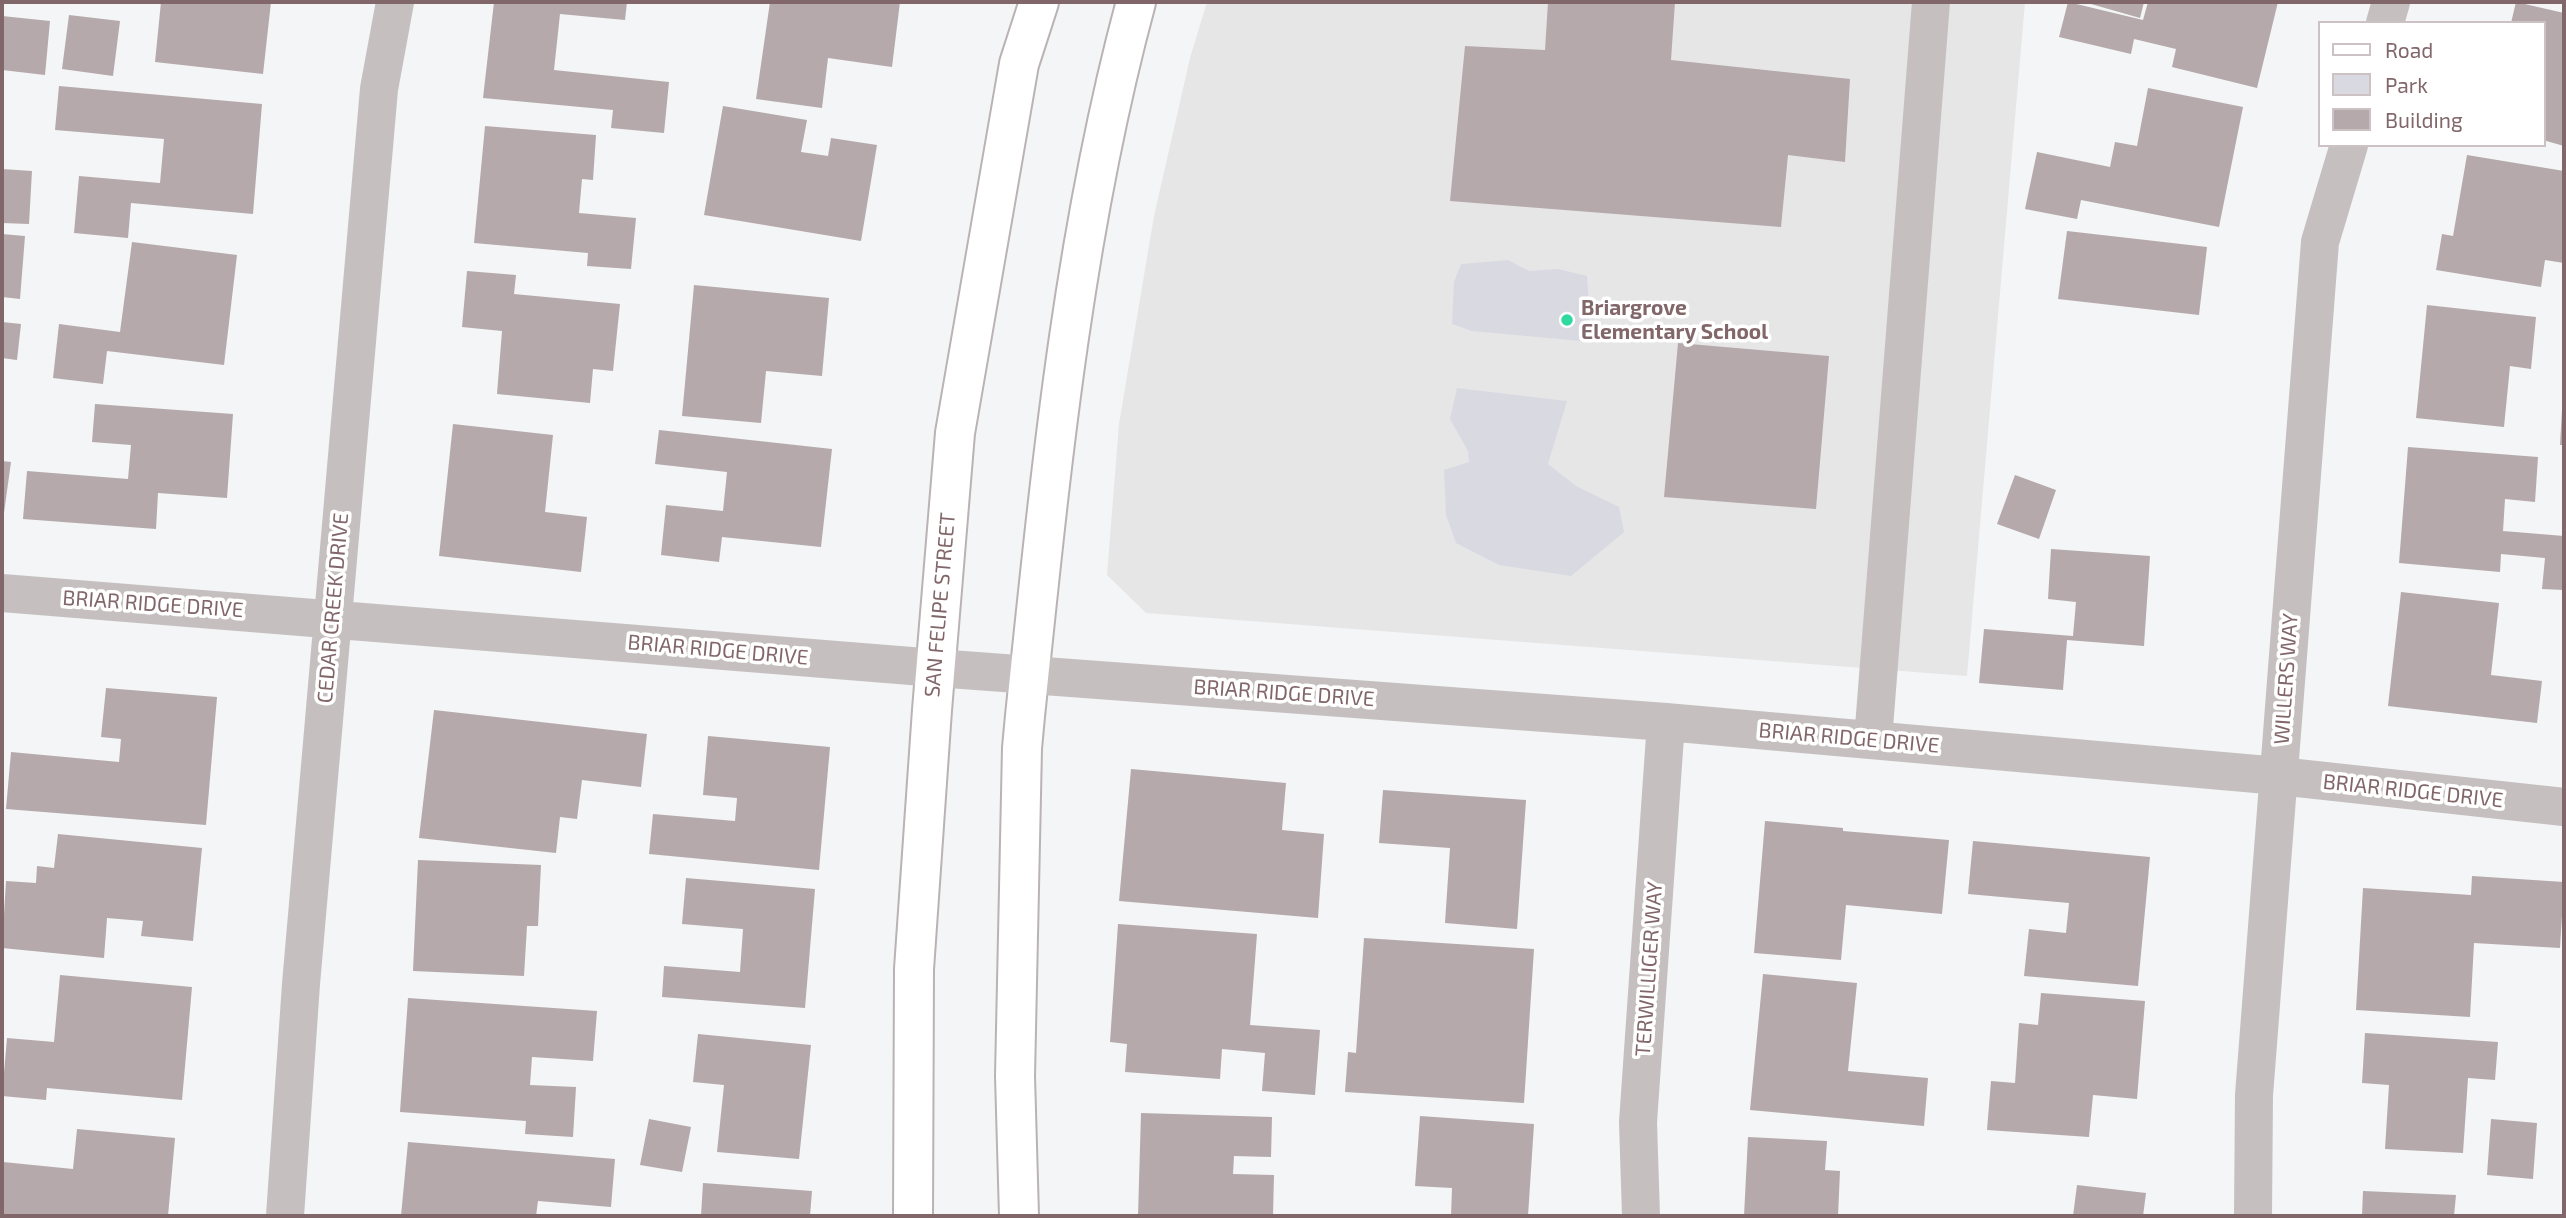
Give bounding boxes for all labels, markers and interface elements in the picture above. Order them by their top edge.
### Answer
legend [2318,21,2545,147]
text: Road [2385,37,2433,62]
text: Park [2385,72,2428,97]
text: Building [2385,107,2463,132]
place label: Briargrove Elementary School [1581,295,1768,345]
marker: Briargrove Elementary School [1559,312,1575,328]
street label: CEDAR CREEK DRIVE [312,512,354,704]
street label: SAN FELIPE STREET [919,512,961,698]
street label: BRIAR RIDGE DRIVE [62,585,244,623]
street label: WILLERS WAY [2269,613,2303,745]
street label: BRIAR RIDGE DRIVE [627,630,809,670]
street label: BRIAR RIDGE DRIVE [1193,674,1375,712]
street label: BRIAR RIDGE DRIVE [1758,718,1940,758]
street label: BRIAR RIDGE DRIVE [2322,769,2504,813]
street label: TERWILLIGER WAY [1630,881,1668,1057]

